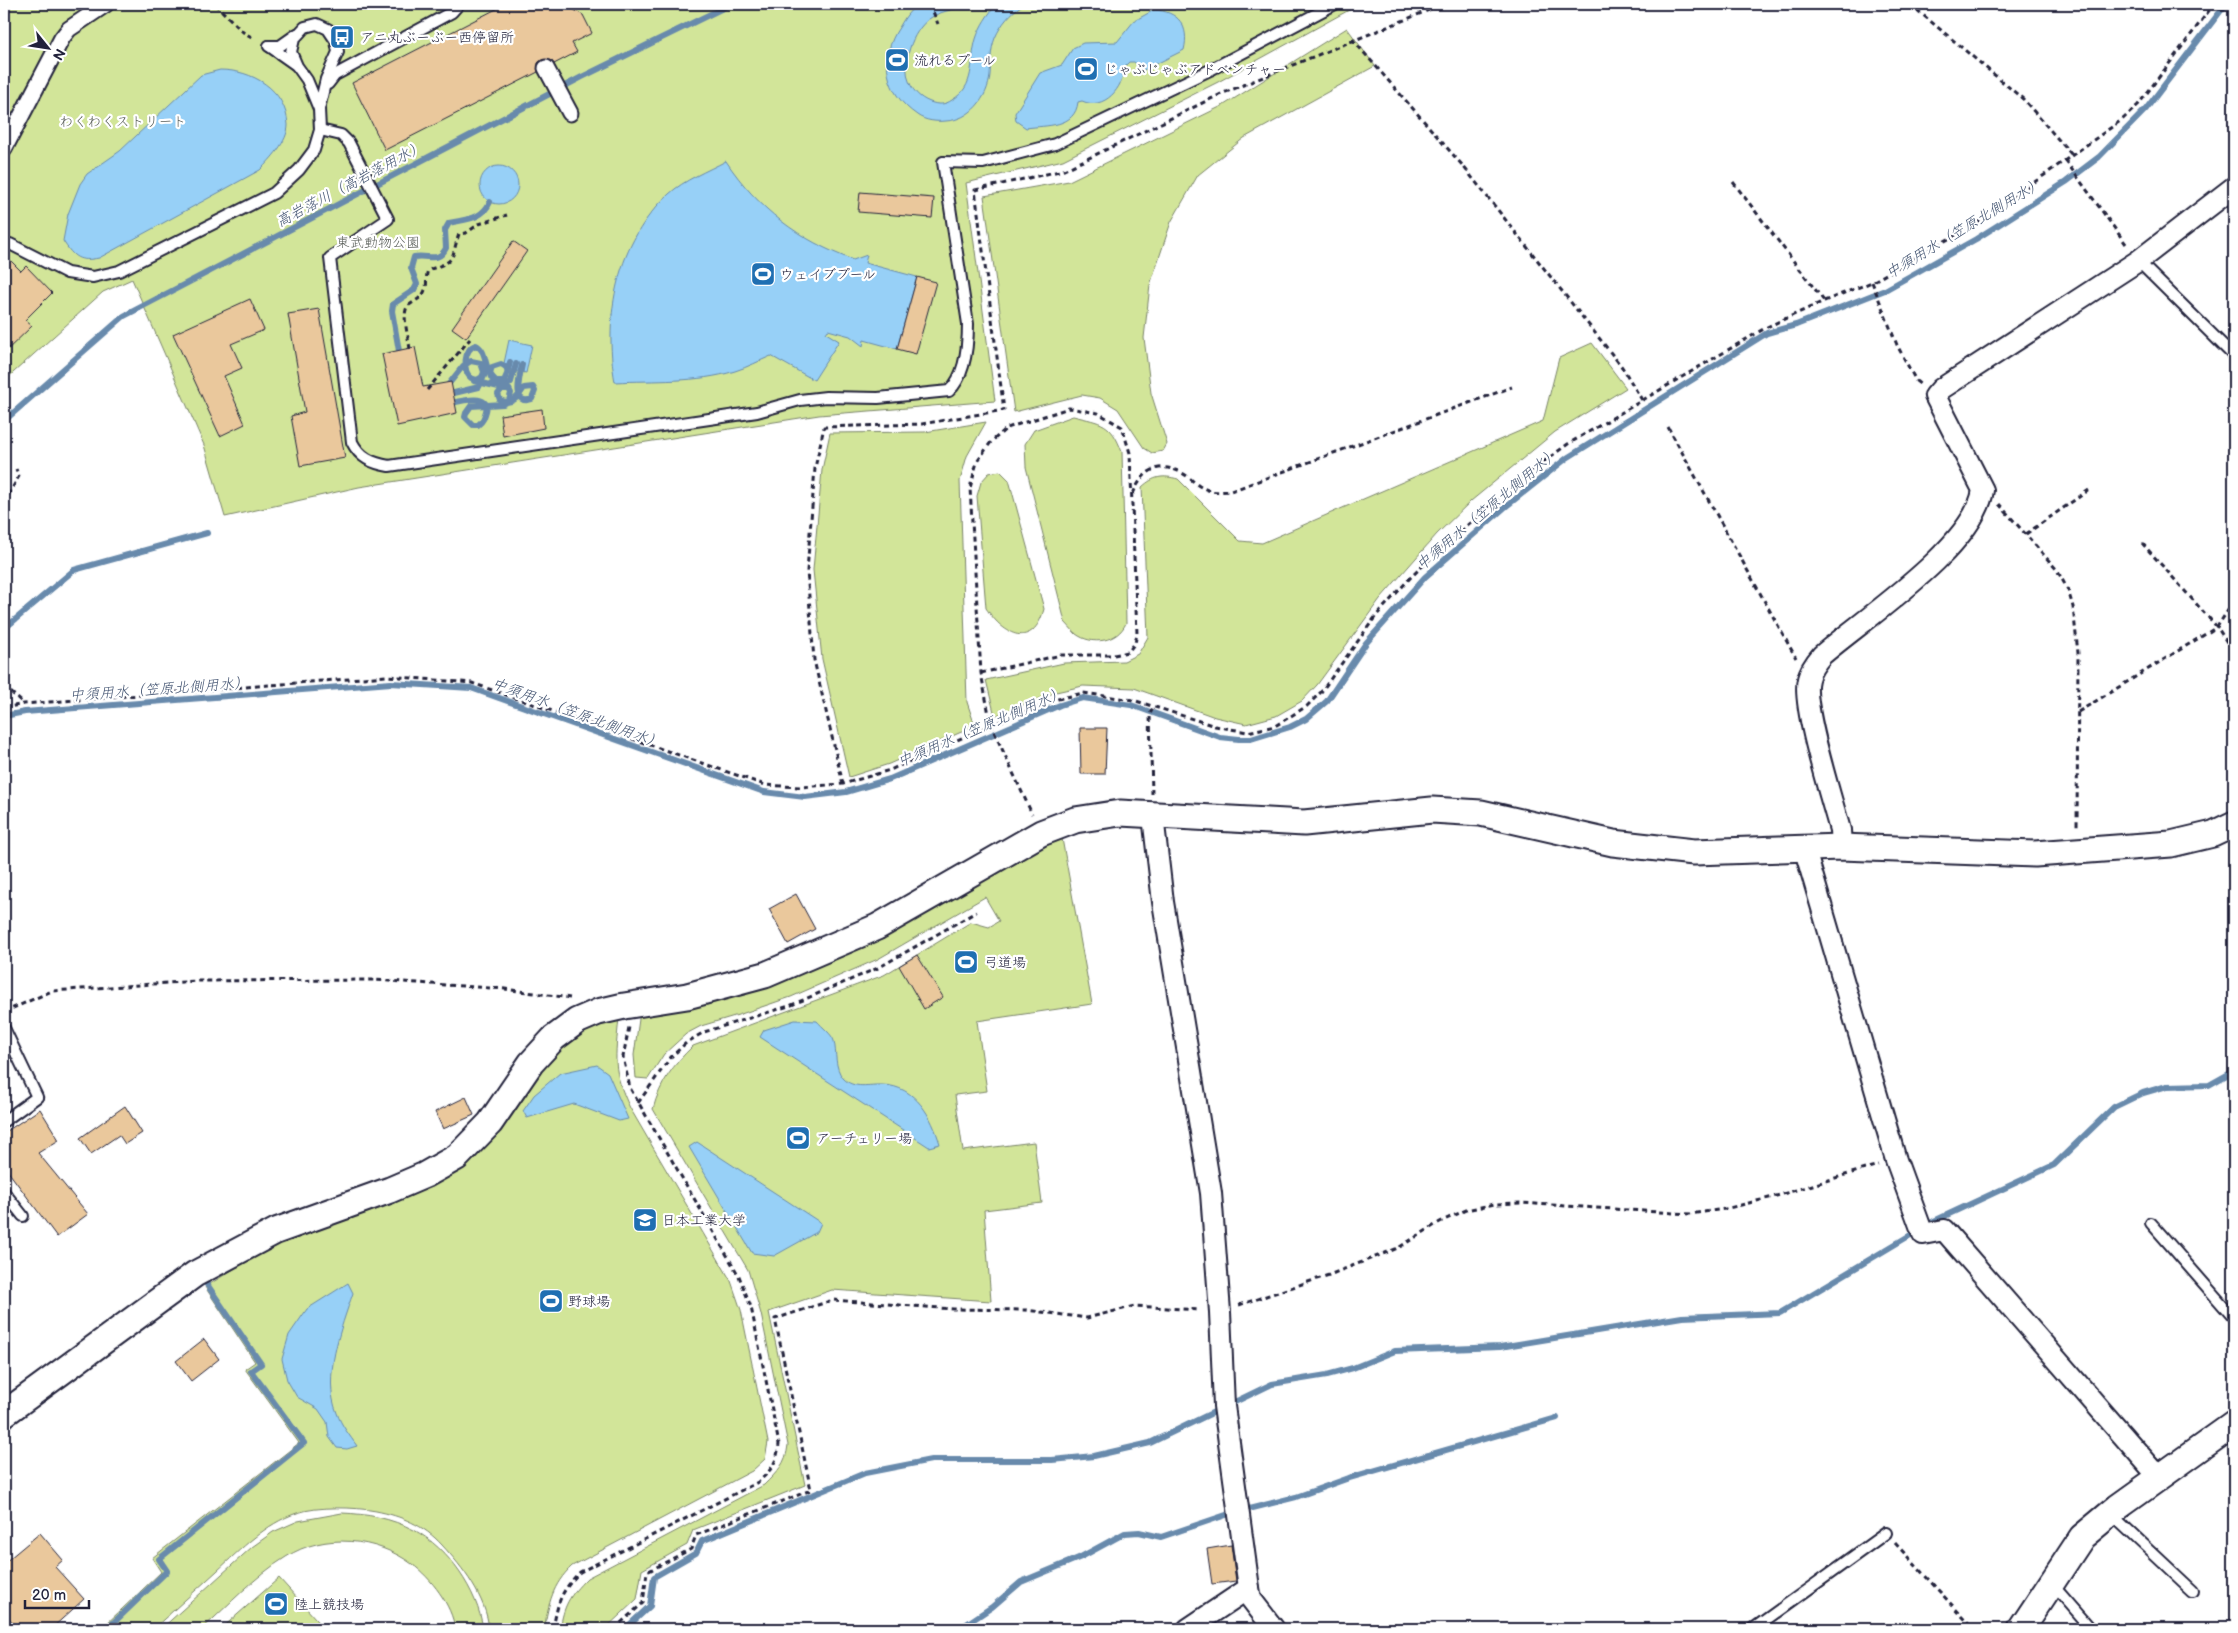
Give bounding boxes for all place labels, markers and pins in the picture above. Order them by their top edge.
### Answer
bus stop icon: アニ丸ぶーぶー西停留所 [329,24,355,50]
place label: アニ丸ぶーぶー西停留所 [360,29,514,46]
sports icon: 流れるプール [884,47,910,73]
place label: 流れるプール [914,52,996,69]
sports icon: じゃぶじゃぶアドベンチャー [1073,56,1099,82]
place label: じゃぶじゃぶアドベンチャー [1104,61,1286,78]
sports icon: ウェイブプール [750,261,776,287]
place label: ウェイブプール [780,266,876,283]
sports icon: 弓道場 [953,949,979,975]
place label: 弓道場 [984,954,1026,971]
sports icon: アーチェリー場 [785,1125,811,1151]
place label: アーチェリー場 [816,1130,912,1147]
school or university icon: 日本工業大学 [632,1207,658,1233]
place label: 日本工業大学 [662,1212,746,1229]
sports icon: 野球場 [538,1288,564,1314]
place label: 野球場 [568,1293,610,1310]
sports icon: 陸上競技場 [263,1591,289,1617]
place label: 陸上競技場 [294,1596,364,1613]

